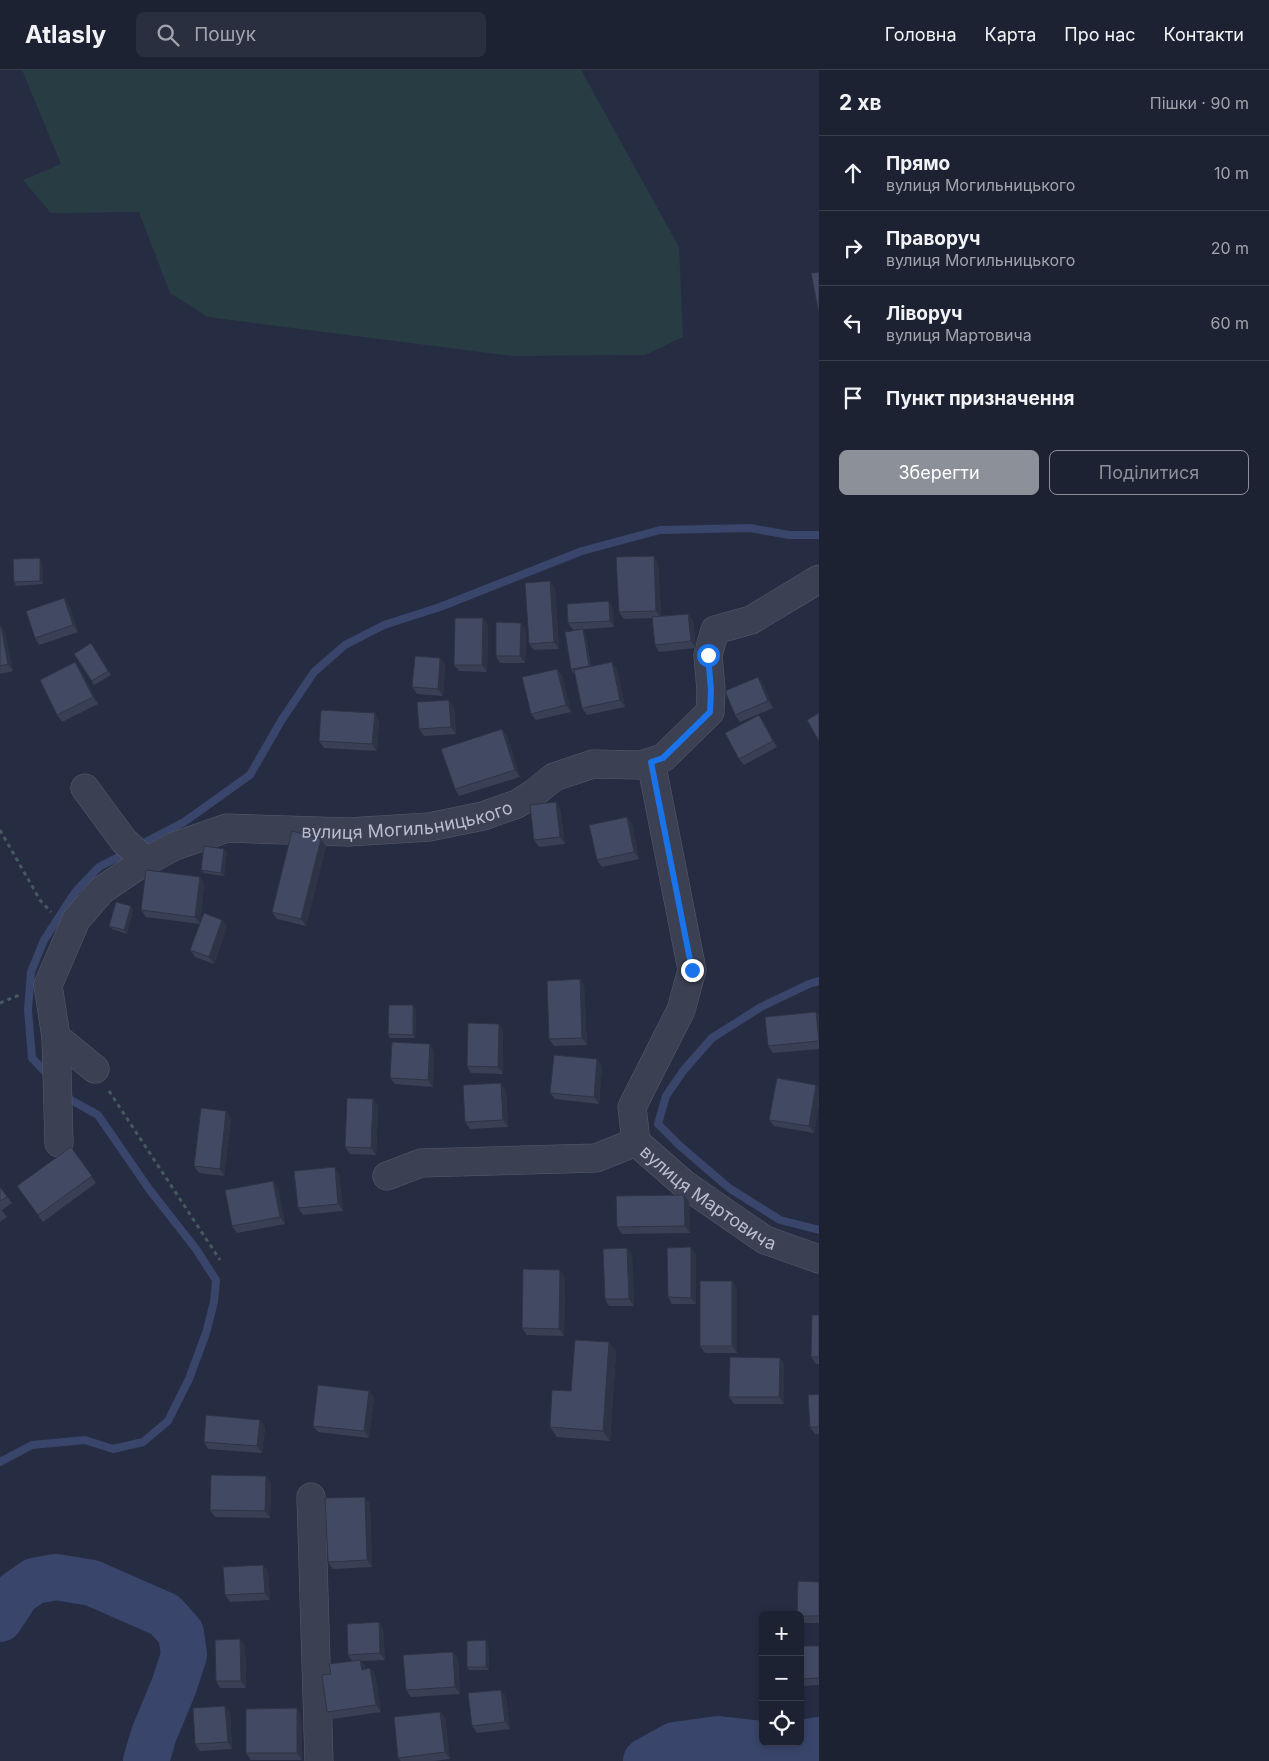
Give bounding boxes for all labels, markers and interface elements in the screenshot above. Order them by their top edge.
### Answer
search box [136,12,486,57]
text: Atlasly [25,20,106,49]
icon: search [154,21,182,49]
text: Пошук [194,23,256,46]
text: Головна [885,24,957,45]
text: Карта [985,24,1036,45]
text: Про нас [1064,24,1136,45]
text: Контакти [1164,24,1244,45]
text: 2 хв [839,90,882,115]
text: Пішки · 90 m [1150,93,1249,113]
text: Прямо [886,152,950,175]
icon: ahead [839,159,867,187]
text: 10 m [1214,163,1249,183]
text: вулиця Могильницького [886,175,1075,195]
text: Праворуч [886,227,980,250]
icon: right [839,234,867,262]
text: 20 m [1211,238,1249,258]
text: вулиця Могильницького [886,250,1075,270]
text: Ліворуч [886,302,962,325]
icon: left [839,309,867,337]
text: 60 m [1210,313,1249,333]
text: вулиця Мартовича [886,325,1032,345]
icon: arrive [839,384,867,412]
text: Пункт призначення [886,387,1074,410]
button: Зберегти [839,450,1039,495]
button: Поділитися [1049,450,1249,495]
route start [697,644,720,667]
street label: вулиця Могильницького [301,796,515,843]
route end [681,959,704,982]
street label: вулиця Мартовича [636,1140,779,1254]
map controls [759,1611,804,1746]
button: + [759,1611,804,1656]
button: − [759,1656,804,1701]
button: locate [759,1701,804,1746]

